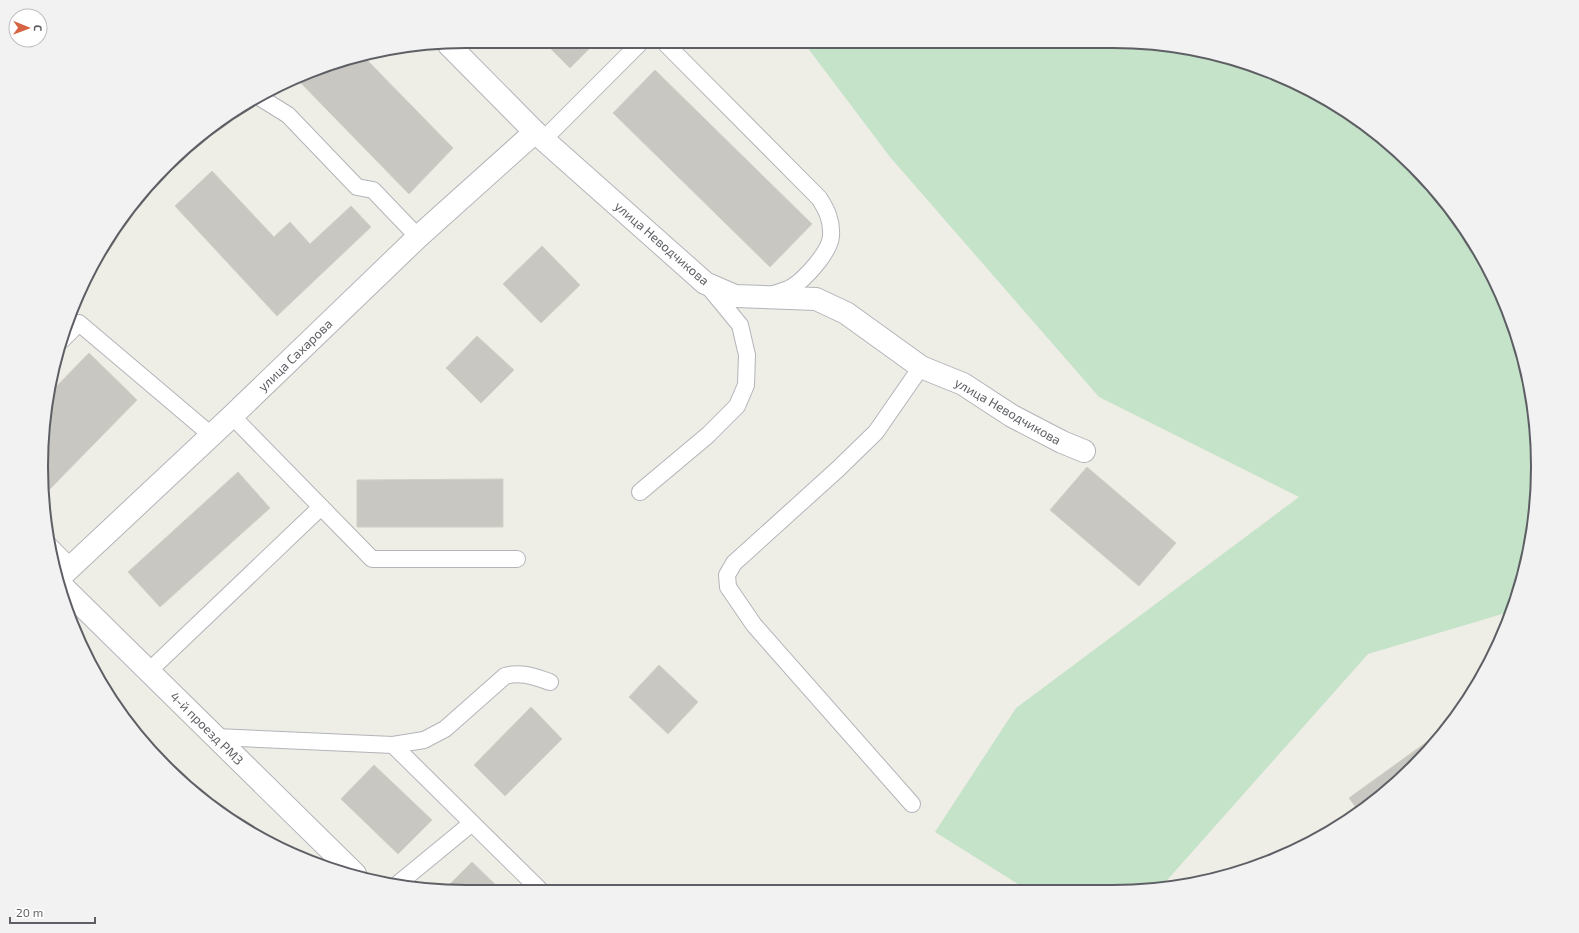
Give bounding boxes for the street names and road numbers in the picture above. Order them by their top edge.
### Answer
street label: улица Неводчикова [611,198,713,288]
street label: улица Сахарова [254,315,336,395]
street label: улица Неводчикова [952,374,1064,448]
street label: 4-й проезд РМЗ [167,688,247,768]

